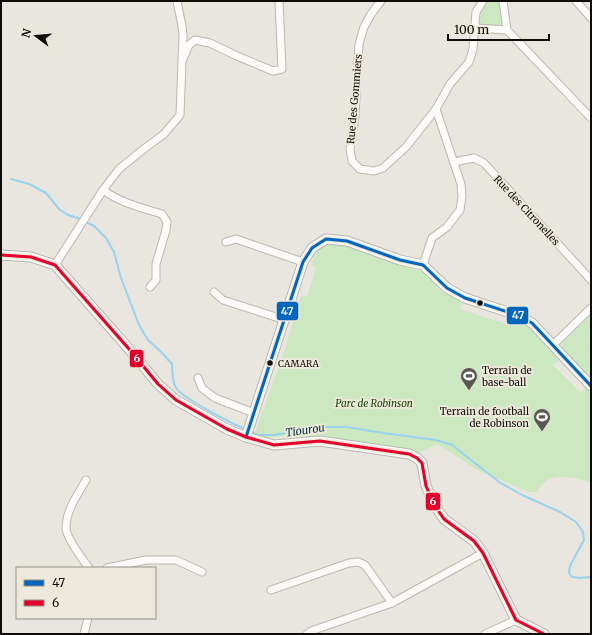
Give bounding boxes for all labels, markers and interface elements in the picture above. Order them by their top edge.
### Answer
north arrow [16,16,56,56]
scale bar [448,16,549,42]
text: 100 m [454,22,489,37]
text: N [18,27,34,39]
street label: Rue des Gommiers [344,53,365,145]
street label: Rue des Citronelles [491,173,563,248]
unlabelled marker [475,298,485,308]
line badge: 47 [276,301,299,321]
text: 47 [281,304,294,318]
line badge: 47 [506,306,529,325]
text: 47 [512,308,525,322]
line badge: 6 [129,349,144,368]
text: 6 [134,351,141,365]
marker: CAMARA [265,358,275,368]
place label: CAMARA [278,358,320,369]
place label: Terrain de base-ball [481,364,532,389]
sports icon: Terrain de base-ball [459,366,479,391]
park label: Parc de Robinson [335,397,413,410]
place label: Terrain de football de Robinson [440,405,529,430]
sports icon: Terrain de football de Robinson [532,407,552,432]
water label: Tiourou [284,420,326,440]
line badge: 6 [425,492,441,511]
text: 6 [430,494,437,508]
legend [16,567,156,619]
text: 47 [52,575,65,590]
text: 6 [52,595,59,610]

